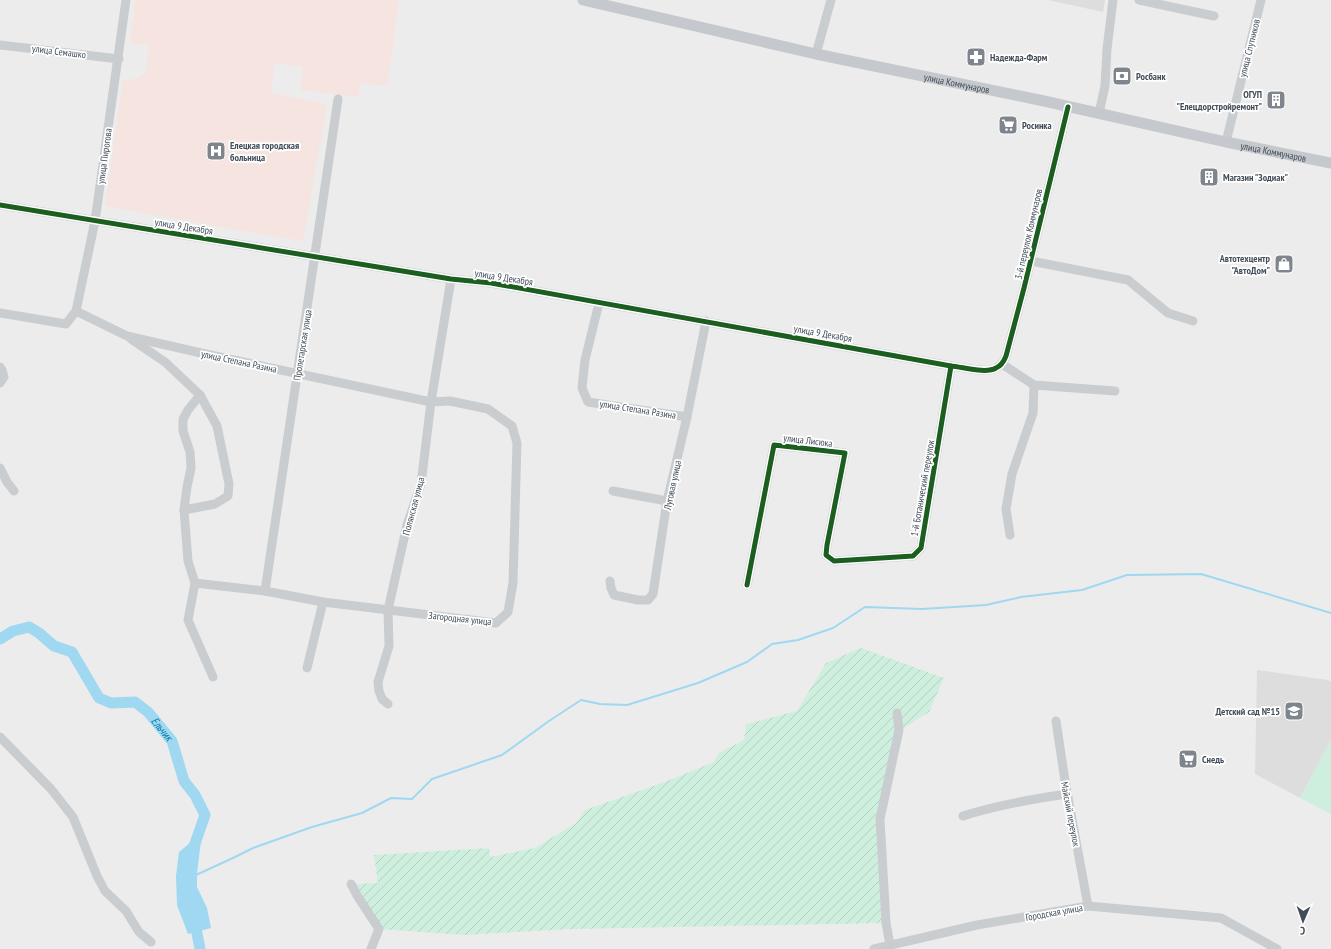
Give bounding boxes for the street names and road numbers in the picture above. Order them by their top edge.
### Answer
street label: улица Спутников [1236,18,1263,79]
street label: улица Семашко [31,42,87,61]
street label: улица Коммунаров [923,70,991,97]
street label: улица Пирогова [94,127,115,185]
street label: улица Коммунаров [1239,139,1307,165]
street label: 3-й переулок Коммунаров [1012,187,1045,281]
street label: улица 9 Декабря [154,215,214,238]
street label: улица 9 Декабря [474,266,534,289]
street label: Пролетарская улица [290,309,315,381]
street label: улица 9 Декабря [793,322,853,345]
street label: улица Степана Разина [200,347,278,376]
street label: улица Степана Разина [599,397,677,422]
street label: улица Лисюка [783,431,833,450]
street label: 1-й Ботанический переулок [908,439,937,537]
street label: Луговая улица [661,459,684,512]
street label: Полянская улица [399,476,427,537]
street label: Загородная улица [428,609,492,628]
street label: Майский переулок [1058,781,1083,848]
street label: Городская улица [1024,901,1084,924]

